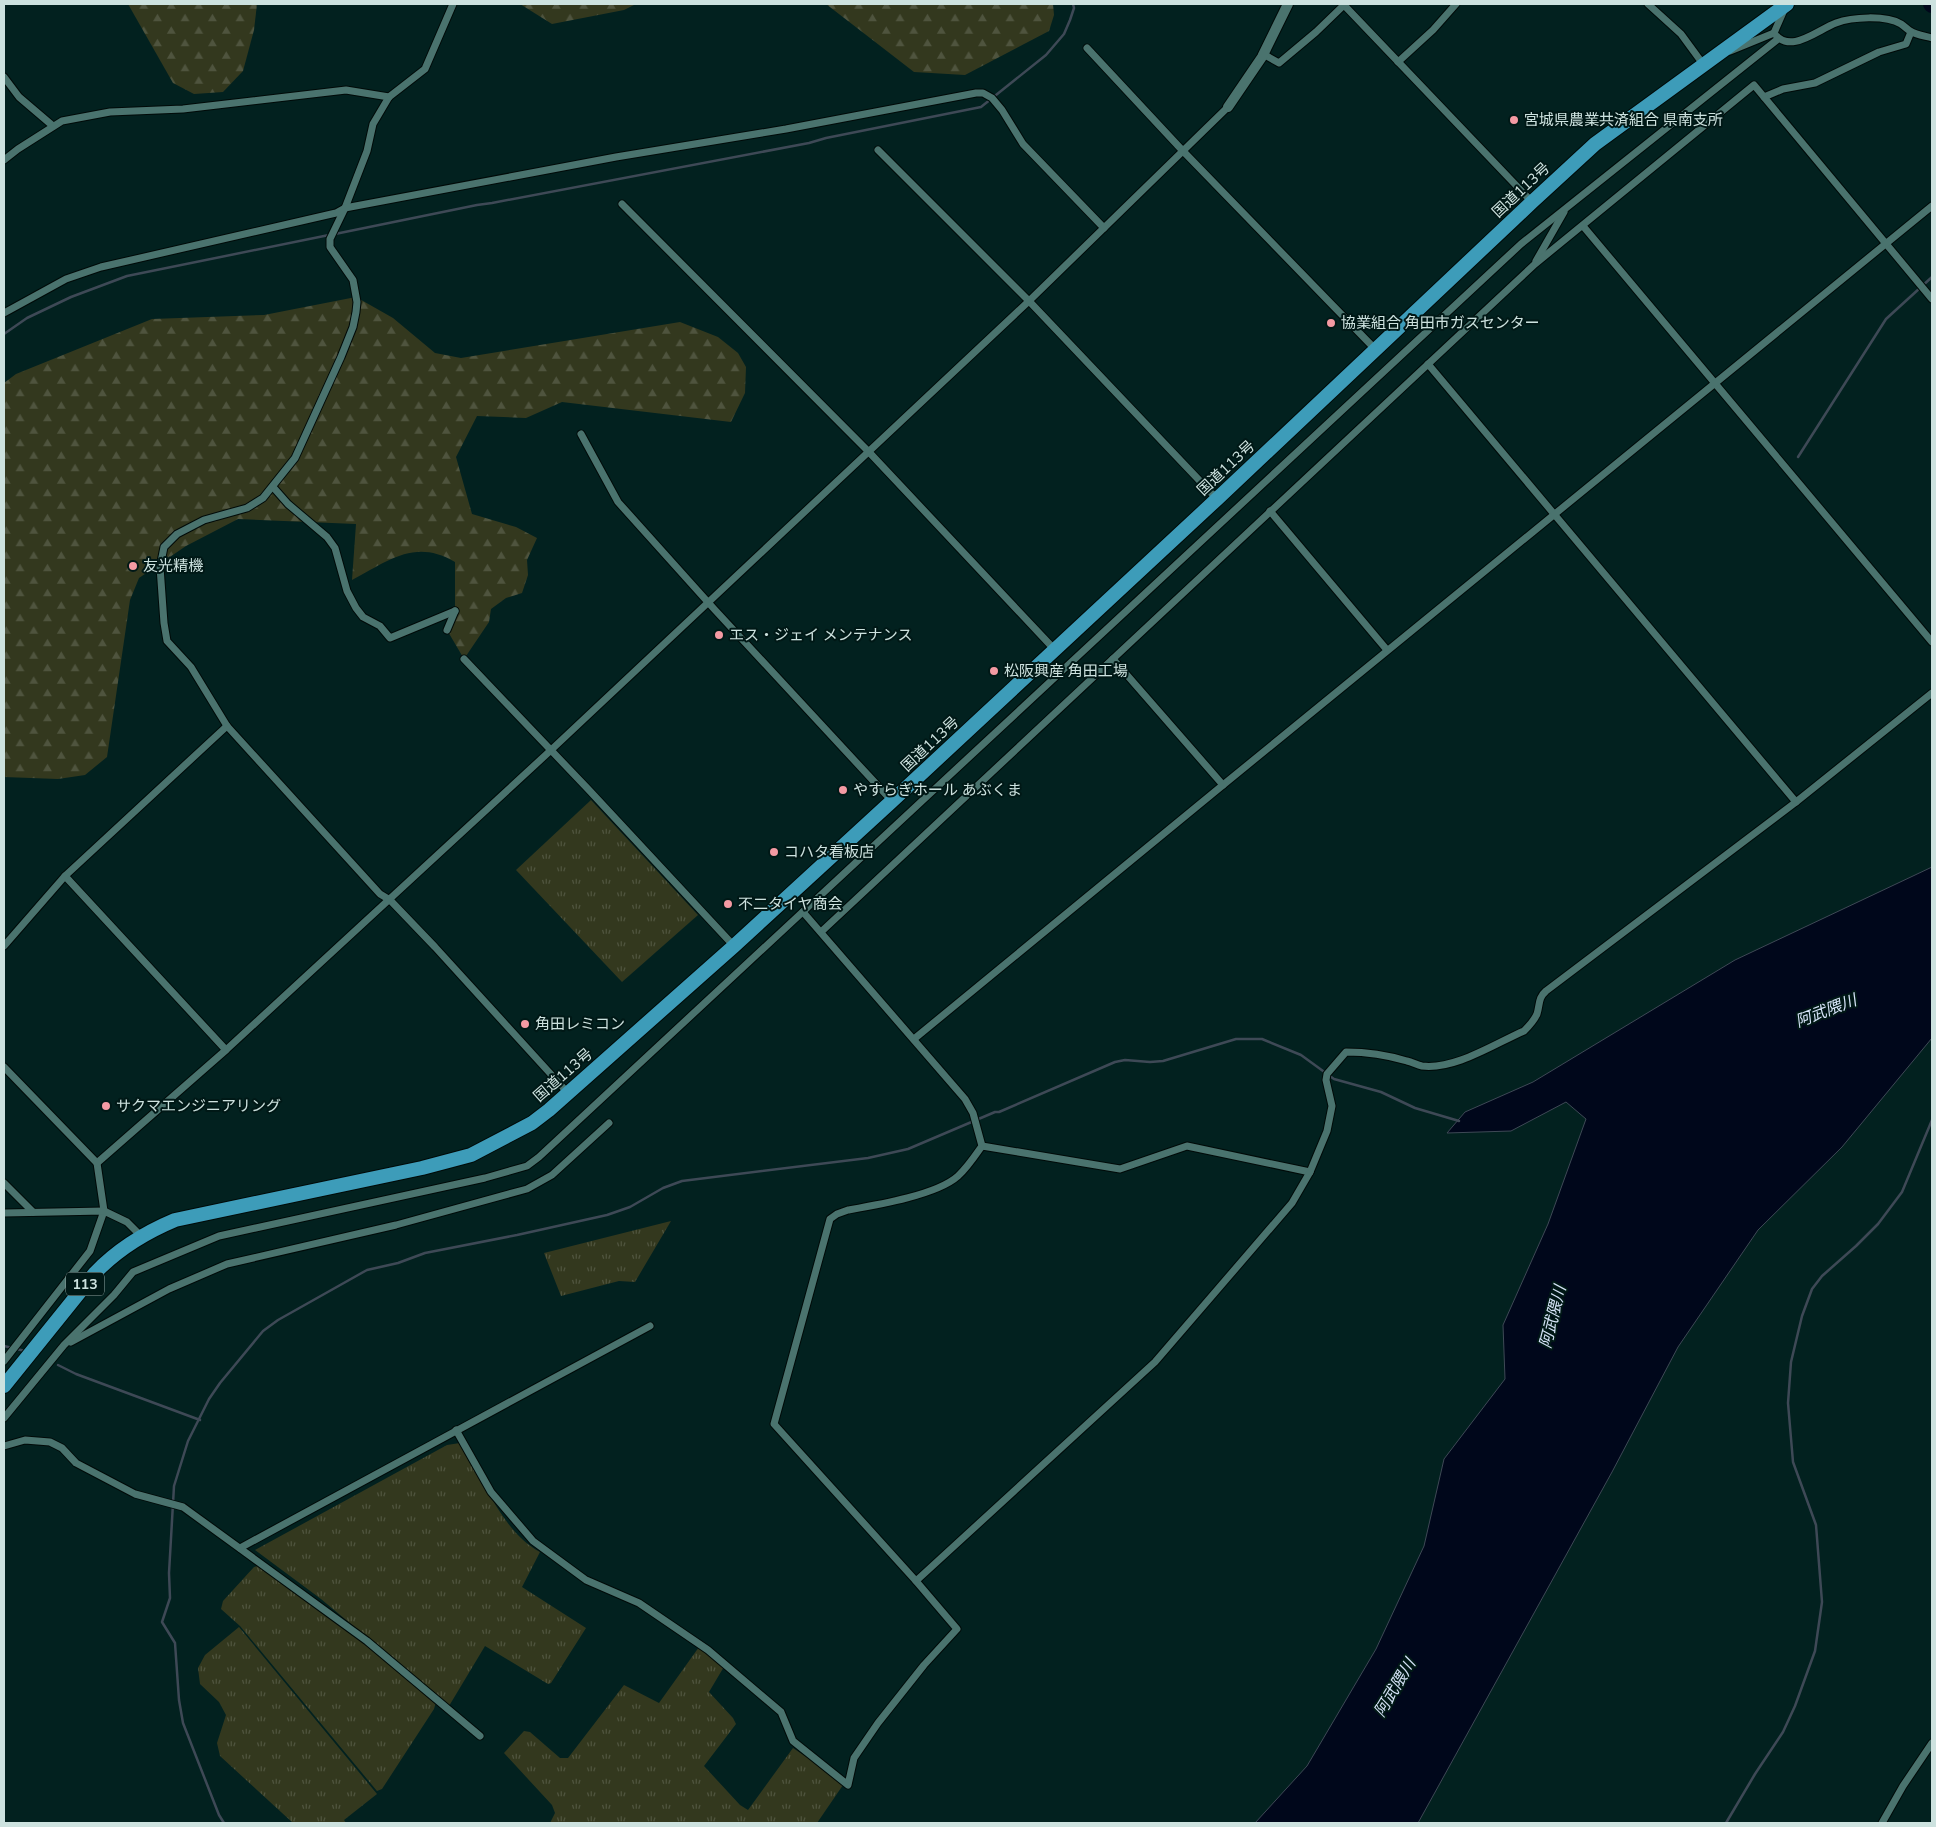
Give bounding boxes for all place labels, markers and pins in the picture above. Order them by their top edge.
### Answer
place label: 宮城県農業共済組合 県南支所 [1524,110,1723,130]
marker: 宮城県農業共済組合 県南支所 [1508,114,1520,126]
place label: 協業組合 角田市ガスセンター [1341,313,1540,333]
marker: 協業組合 角田市ガスセンター [1325,317,1337,329]
place label: 友光精機 [143,556,203,576]
marker: 友光精機 [127,560,139,572]
place label: エス・ジェイ メンテナンス [729,625,913,645]
marker: エス・ジェイ メンテナンス [713,629,725,641]
place label: 松阪興産 角田工場 [1004,661,1128,681]
marker: 松阪興産 角田工場 [988,665,1000,677]
place label: やすらぎホール あぶくま [853,780,1022,800]
marker: やすらぎホール あぶくま [837,784,849,796]
place label: コハタ看板店 [784,842,874,862]
marker: コハタ看板店 [768,846,780,858]
place label: 不二タイヤ商会 [738,894,843,914]
marker: 不二タイヤ商会 [722,898,734,910]
place label: 角田レミコン [535,1014,625,1034]
marker: 角田レミコン [519,1018,531,1030]
place label: サクマエンジニアリング [116,1096,281,1116]
marker: サクマエンジニアリング [100,1100,112,1112]

